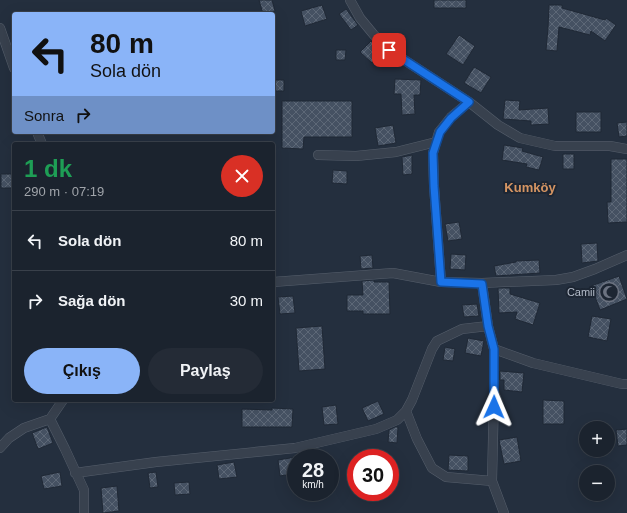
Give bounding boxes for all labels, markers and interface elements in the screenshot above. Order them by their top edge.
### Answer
icon: left [24,28,76,80]
text: 80 m [90,28,154,59]
pin [372,33,406,67]
icon: arrive [378,39,400,61]
text: Sola dön [90,61,161,81]
icon: right [72,104,94,126]
text: Sonra [24,107,64,124]
text: 1 dk [24,155,72,182]
button: close [221,155,263,197]
district label: Kumköy [504,180,556,195]
text: 290 m · 07:19 [24,184,104,199]
icon: left [24,230,46,252]
text: Sola dön [58,232,121,249]
text: 80 m [230,232,263,249]
mosque icon: Camii [598,281,620,303]
place label: Camii [567,286,595,298]
icon: right [24,290,46,312]
text: Sağa dön [58,292,126,309]
text: 30 m [230,292,263,309]
button: Çıkış [24,348,140,394]
button: Paylaş [148,348,263,394]
position arrow [473,386,515,428]
map controls [579,421,615,501]
button: + [579,421,615,457]
speed limit sign: 30 [347,449,399,501]
text: 28 [302,459,324,481]
button: − [579,465,615,501]
text: km/h [302,479,324,490]

